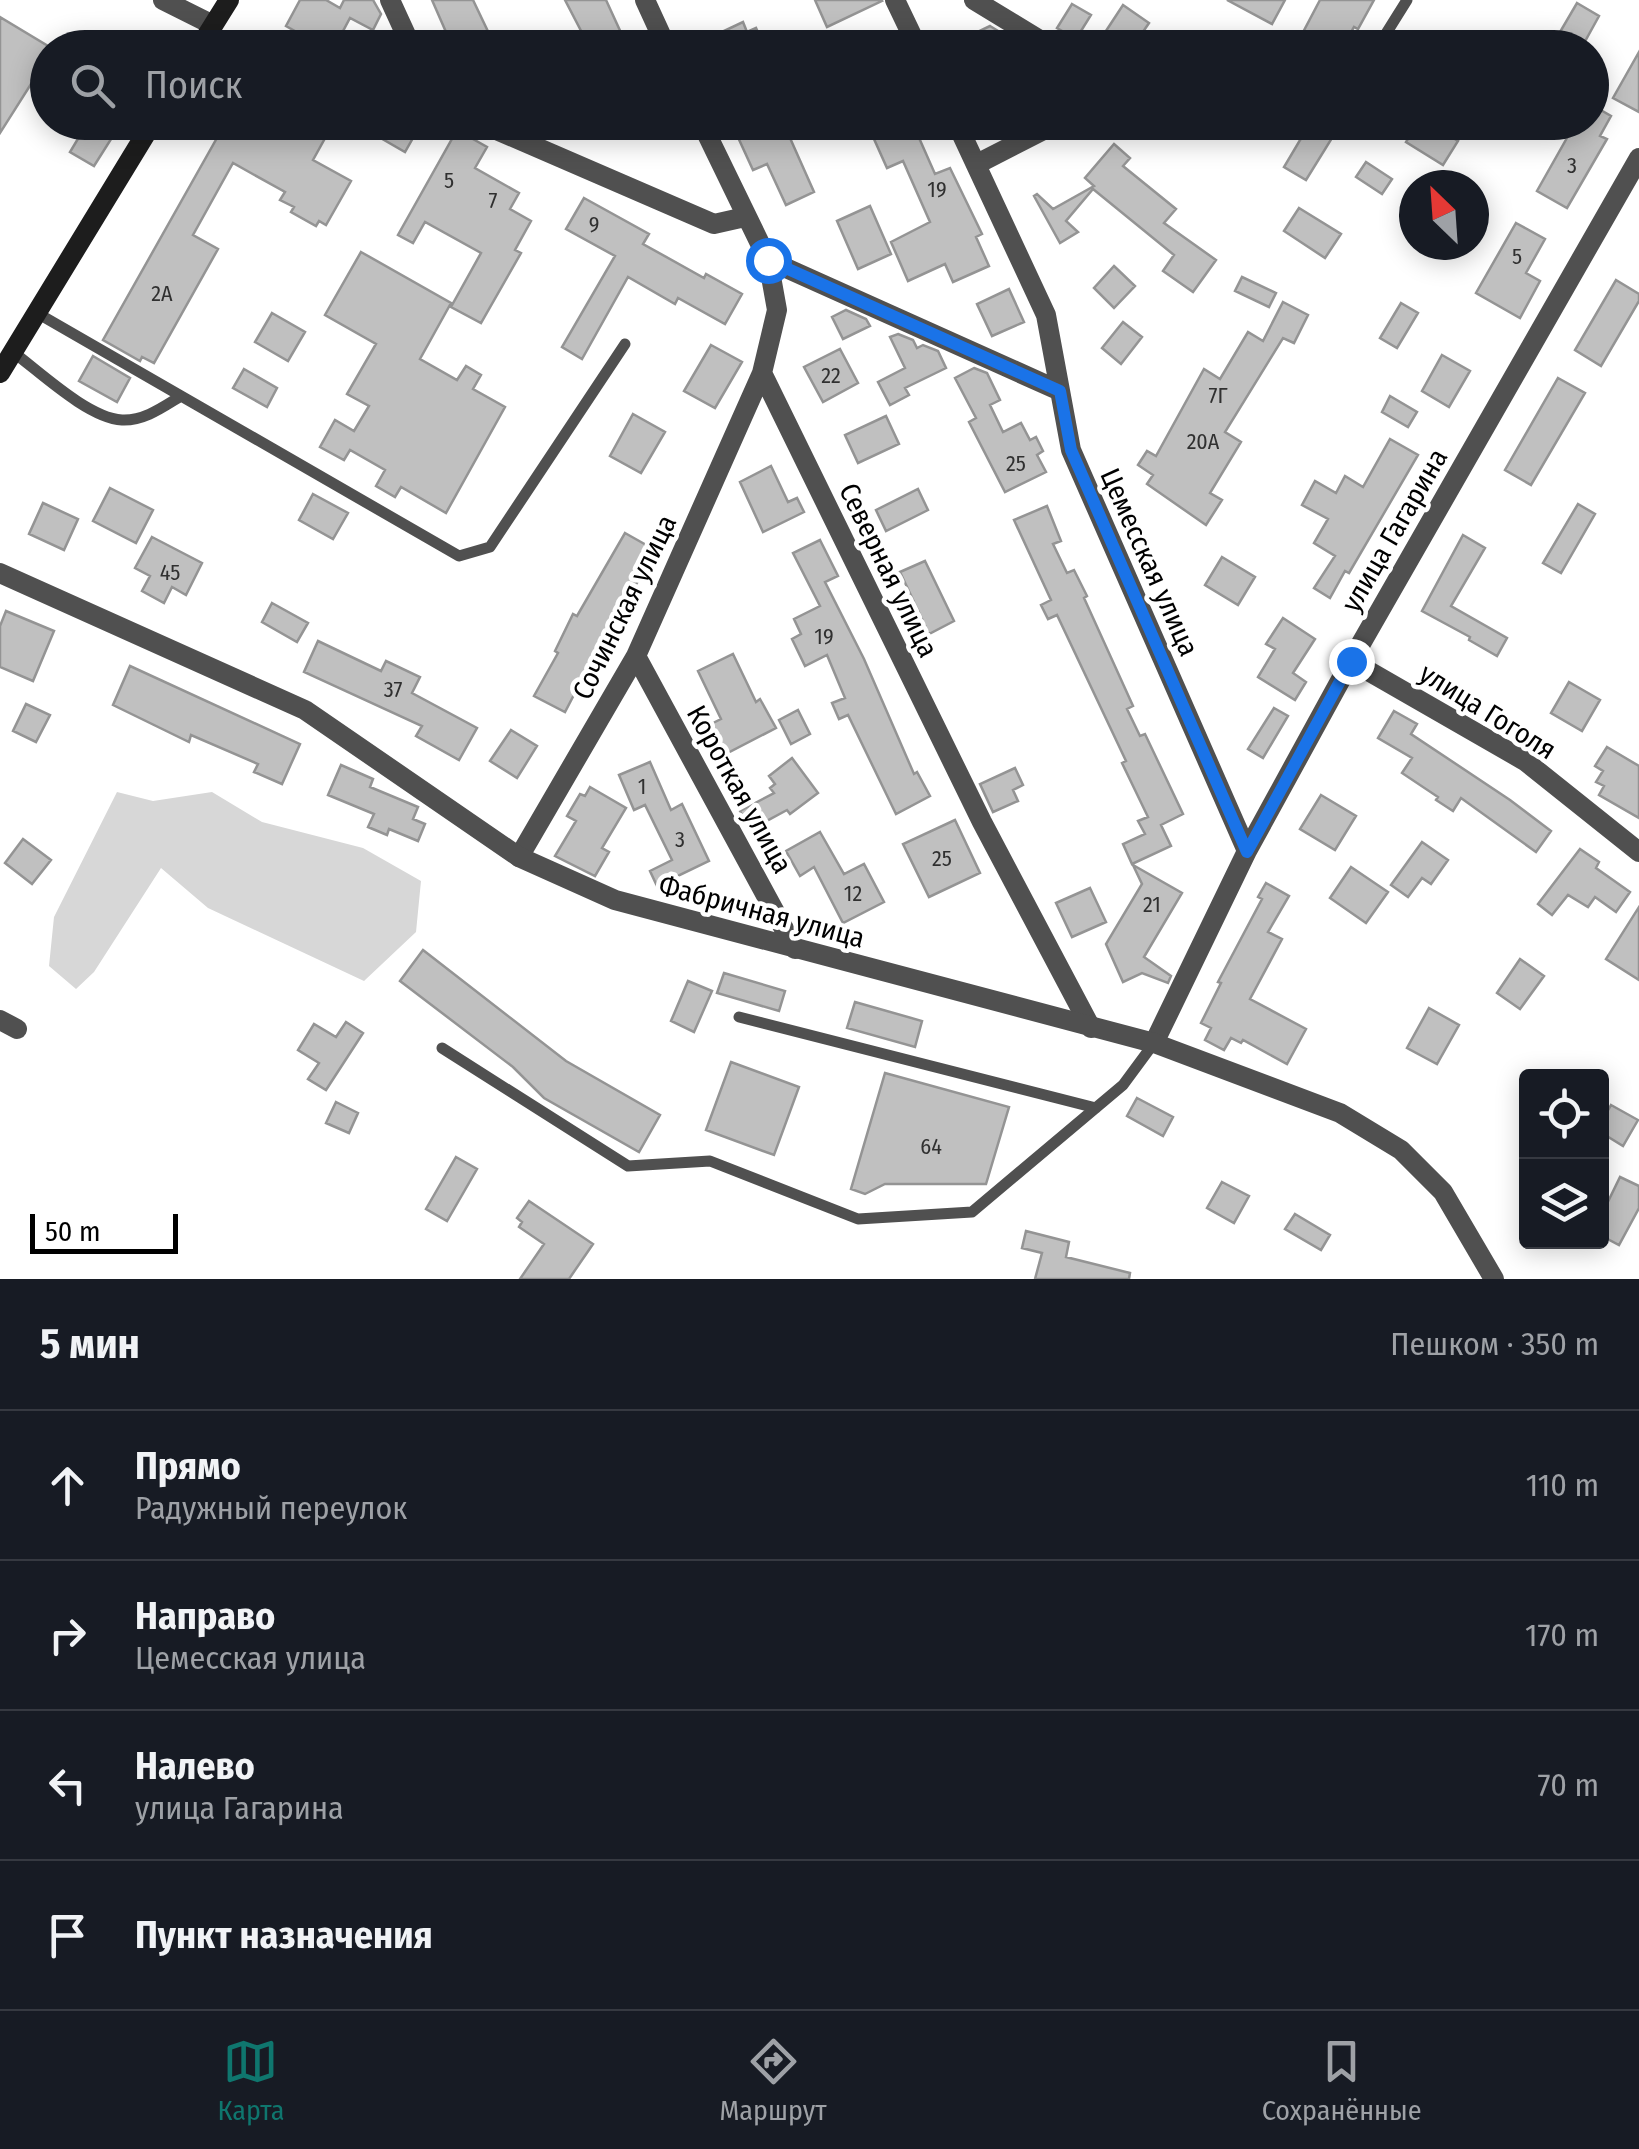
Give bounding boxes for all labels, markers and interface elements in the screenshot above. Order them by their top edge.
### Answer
search box [30,30,1609,140]
icon: search [65,58,120,113]
text: Поиск [145,62,242,108]
house number: 3 [1567,152,1577,179]
house number: 5 [444,167,454,194]
north arrow [1399,170,1489,260]
house number: 19 [927,176,947,203]
house number: 7 [489,187,498,214]
house number: 9 [589,211,599,238]
route start [746,238,792,284]
house number: 5 [1512,243,1522,270]
house number: 2А [151,280,173,307]
house number: 22 [821,362,841,389]
house number: 7Г [1208,382,1228,409]
house number: 20А [1187,428,1220,455]
street label: улица Гагарина [1334,443,1454,618]
house number: 25 [1006,450,1026,477]
street label: Цемесская улица [1093,463,1206,661]
street label: Северная улица [832,478,945,663]
street label: Сочинская улица [566,510,683,705]
house number: 45 [160,559,180,586]
house number: 19 [814,623,834,650]
route end [1329,639,1375,685]
street label: улица Гоголя [1414,657,1562,766]
house number: 37 [384,676,402,703]
street label: Короткая улица [680,700,799,879]
house number: 1 [638,773,646,800]
house number: 3 [675,826,685,853]
house number: 25 [932,845,952,872]
street label: Фабричная улица [655,868,868,955]
house number: 12 [844,880,862,907]
house number: 21 [1143,891,1161,918]
map controls [1519,1069,1609,1249]
button: locate [1519,1069,1609,1159]
house number: 64 [920,1133,942,1160]
button: layers [1519,1159,1609,1249]
scale bar [30,1209,178,1254]
text: 50 m [45,1215,101,1248]
text: 5 мин [40,1319,140,1369]
text: Пешком · 350 m [1390,1325,1599,1363]
text: Прямо [135,1443,241,1489]
icon: ahead [40,1458,95,1513]
text: 110 m [1526,1466,1599,1504]
text: Радужный переулок [135,1489,407,1527]
text: Направо [135,1593,275,1639]
icon: right [40,1608,95,1663]
text: 170 m [1525,1616,1599,1654]
text: Цемесская улица [135,1639,366,1677]
text: Налево [135,1743,255,1789]
icon: left [40,1758,95,1813]
text: 70 m [1538,1766,1599,1804]
text: улица Гагарина [135,1789,344,1827]
icon: arrive [40,1908,95,1963]
text: Пункт назначения [135,1912,433,1958]
tab: Карта [218,2034,284,2127]
tab: Маршрут [719,2034,827,2127]
tab: Сохранённые [1262,2034,1421,2127]

